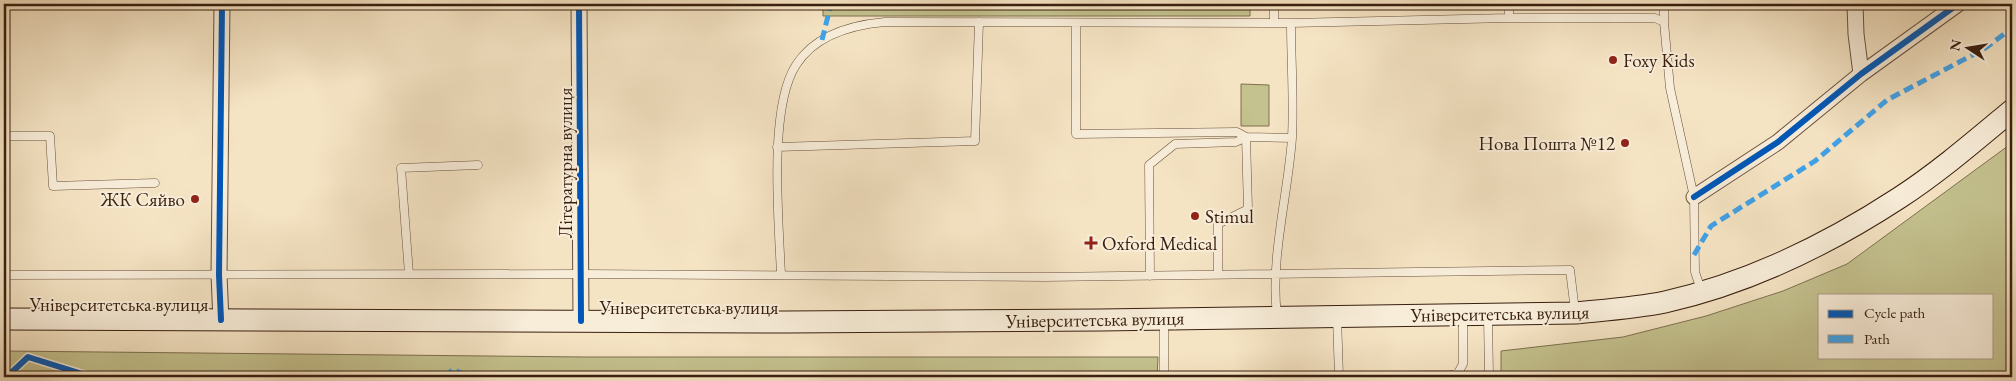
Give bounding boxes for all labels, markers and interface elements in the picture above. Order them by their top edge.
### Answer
north arrow [1944,22,1994,72]
text: N [1945,37,1965,53]
place label: Foxy Kids [1623,48,1695,73]
marker: Foxy Kids [1607,54,1619,66]
street label: Літературна вулиця [553,87,578,238]
place label: Нова Пошта №12 [1479,131,1615,156]
marker: Нова Пошта №12 [1619,137,1631,149]
place label: ЖК Сяйво [100,187,185,212]
marker: ЖК Сяйво [189,193,201,205]
place label: Stimul [1205,204,1254,229]
marker: Stimul [1189,210,1201,222]
place label: Oxford Medical [1102,231,1218,256]
marker: Oxford Medical [1084,236,1098,250]
street label: Університетська вулиця [29,292,209,317]
legend [1818,294,1994,358]
street label: Університетська вулиця [599,295,779,320]
street label: Університетська вулиця [1409,299,1590,328]
text: Cycle path [1864,303,1926,322]
street label: Університетська вулиця [1004,305,1185,334]
text: Path [1864,329,1890,348]

